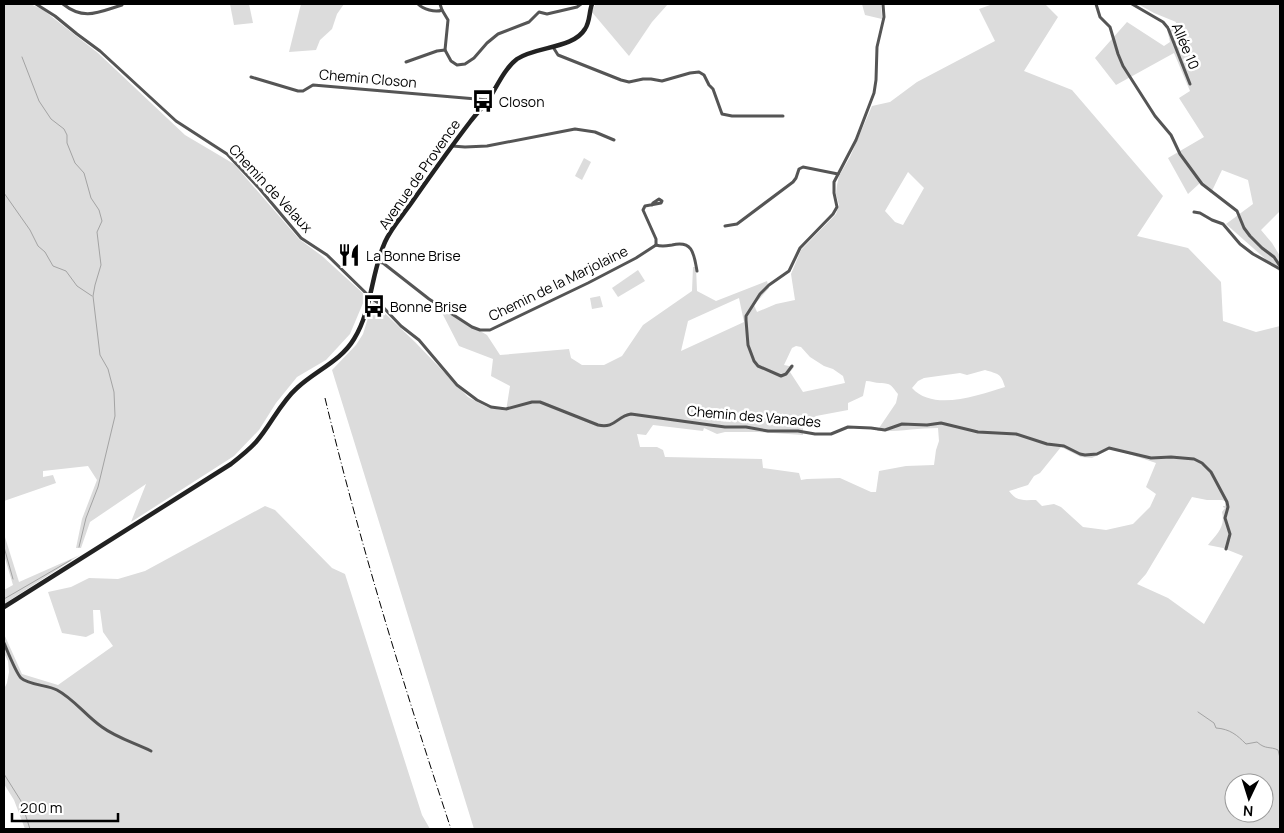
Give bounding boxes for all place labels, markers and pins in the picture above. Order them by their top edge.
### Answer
bus stop icon: Closon [470,88,496,114]
place label: Closon [499,92,544,111]
restaurant icon: La Bonne Brise [336,242,362,268]
place label: La Bonne Brise [366,246,461,265]
bus stop icon: Bonne Brise [361,293,387,319]
place label: Bonne Brise [390,297,467,316]

